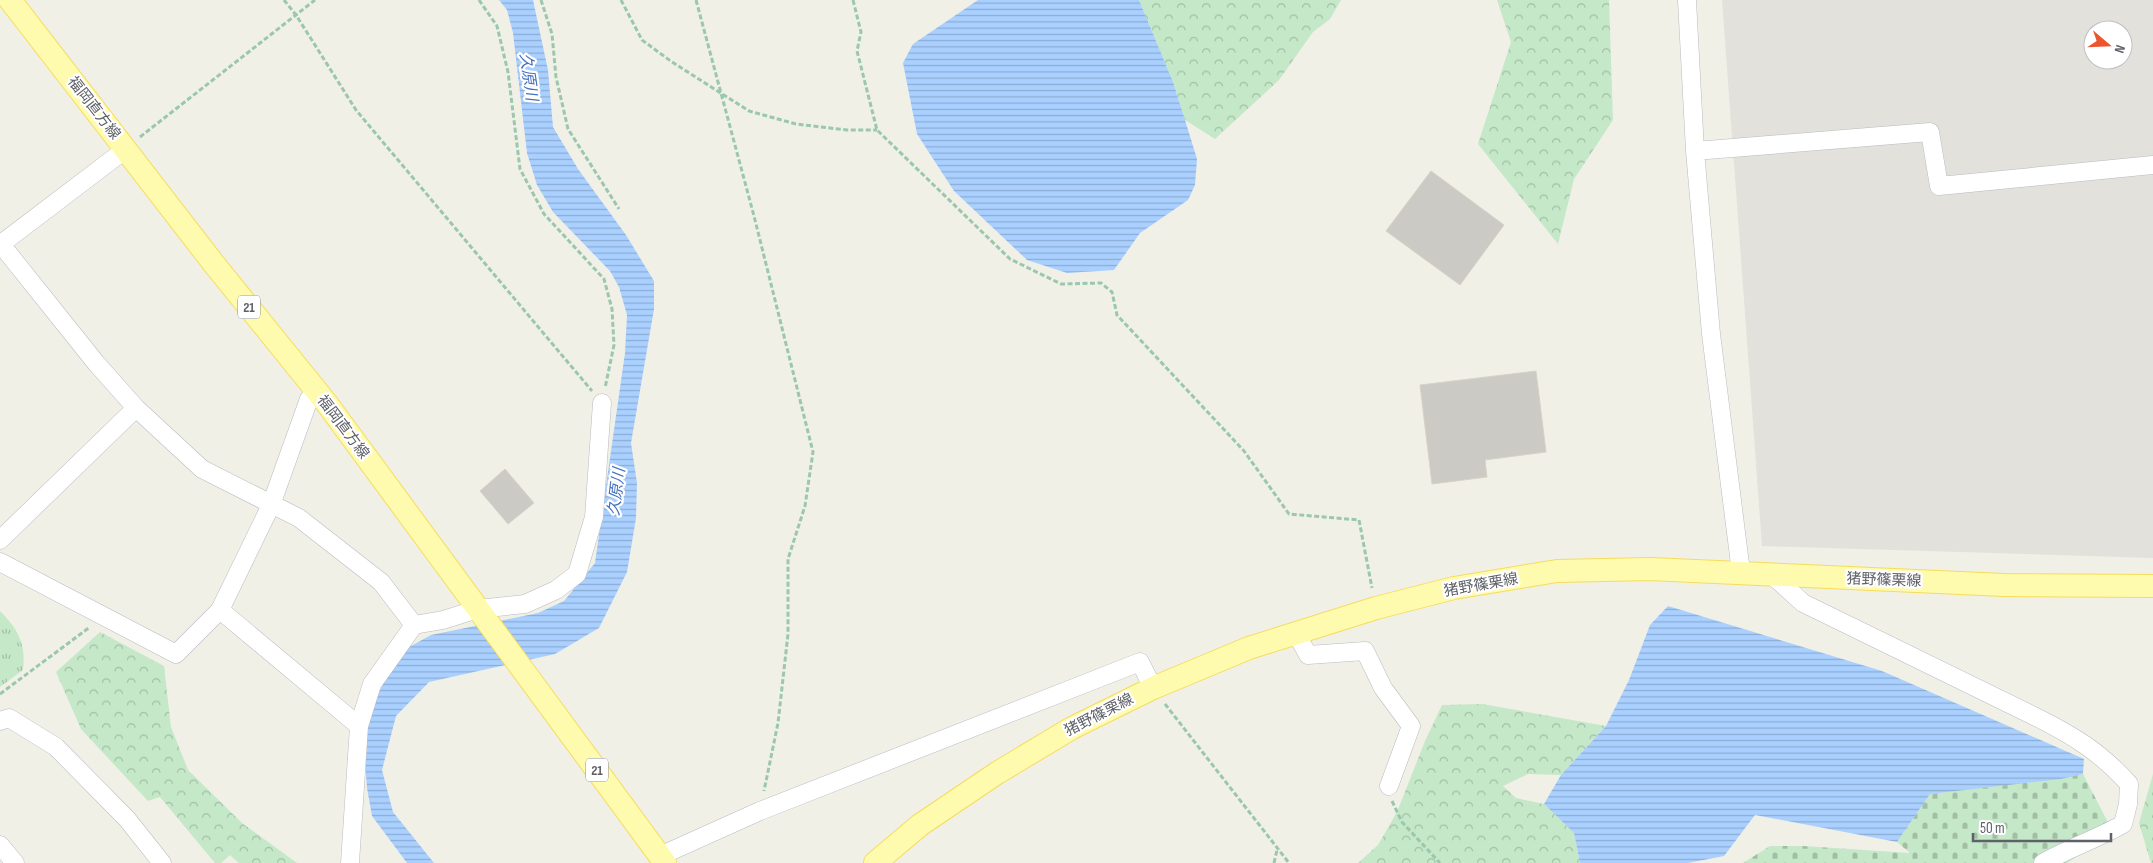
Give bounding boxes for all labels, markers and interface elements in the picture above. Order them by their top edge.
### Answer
north arrow [2083,20,2133,70]
text: N [2111,43,2129,55]
water label: 久原川 [515,52,541,104]
street label: 福岡直方線 [63,73,125,143]
road number: 21 [238,296,260,318]
street label: 福岡直方線 [313,391,373,463]
water label: 久原川 [605,465,630,517]
street label: 猪野篠栗線 [1442,569,1520,601]
street label: 猪野篠栗線 [1846,569,1922,591]
street label: 猪野篠栗線 [1061,690,1137,740]
road number: 21 [586,758,608,782]
scale bar [1973,810,2110,842]
text: 50 m [1980,819,2005,838]

